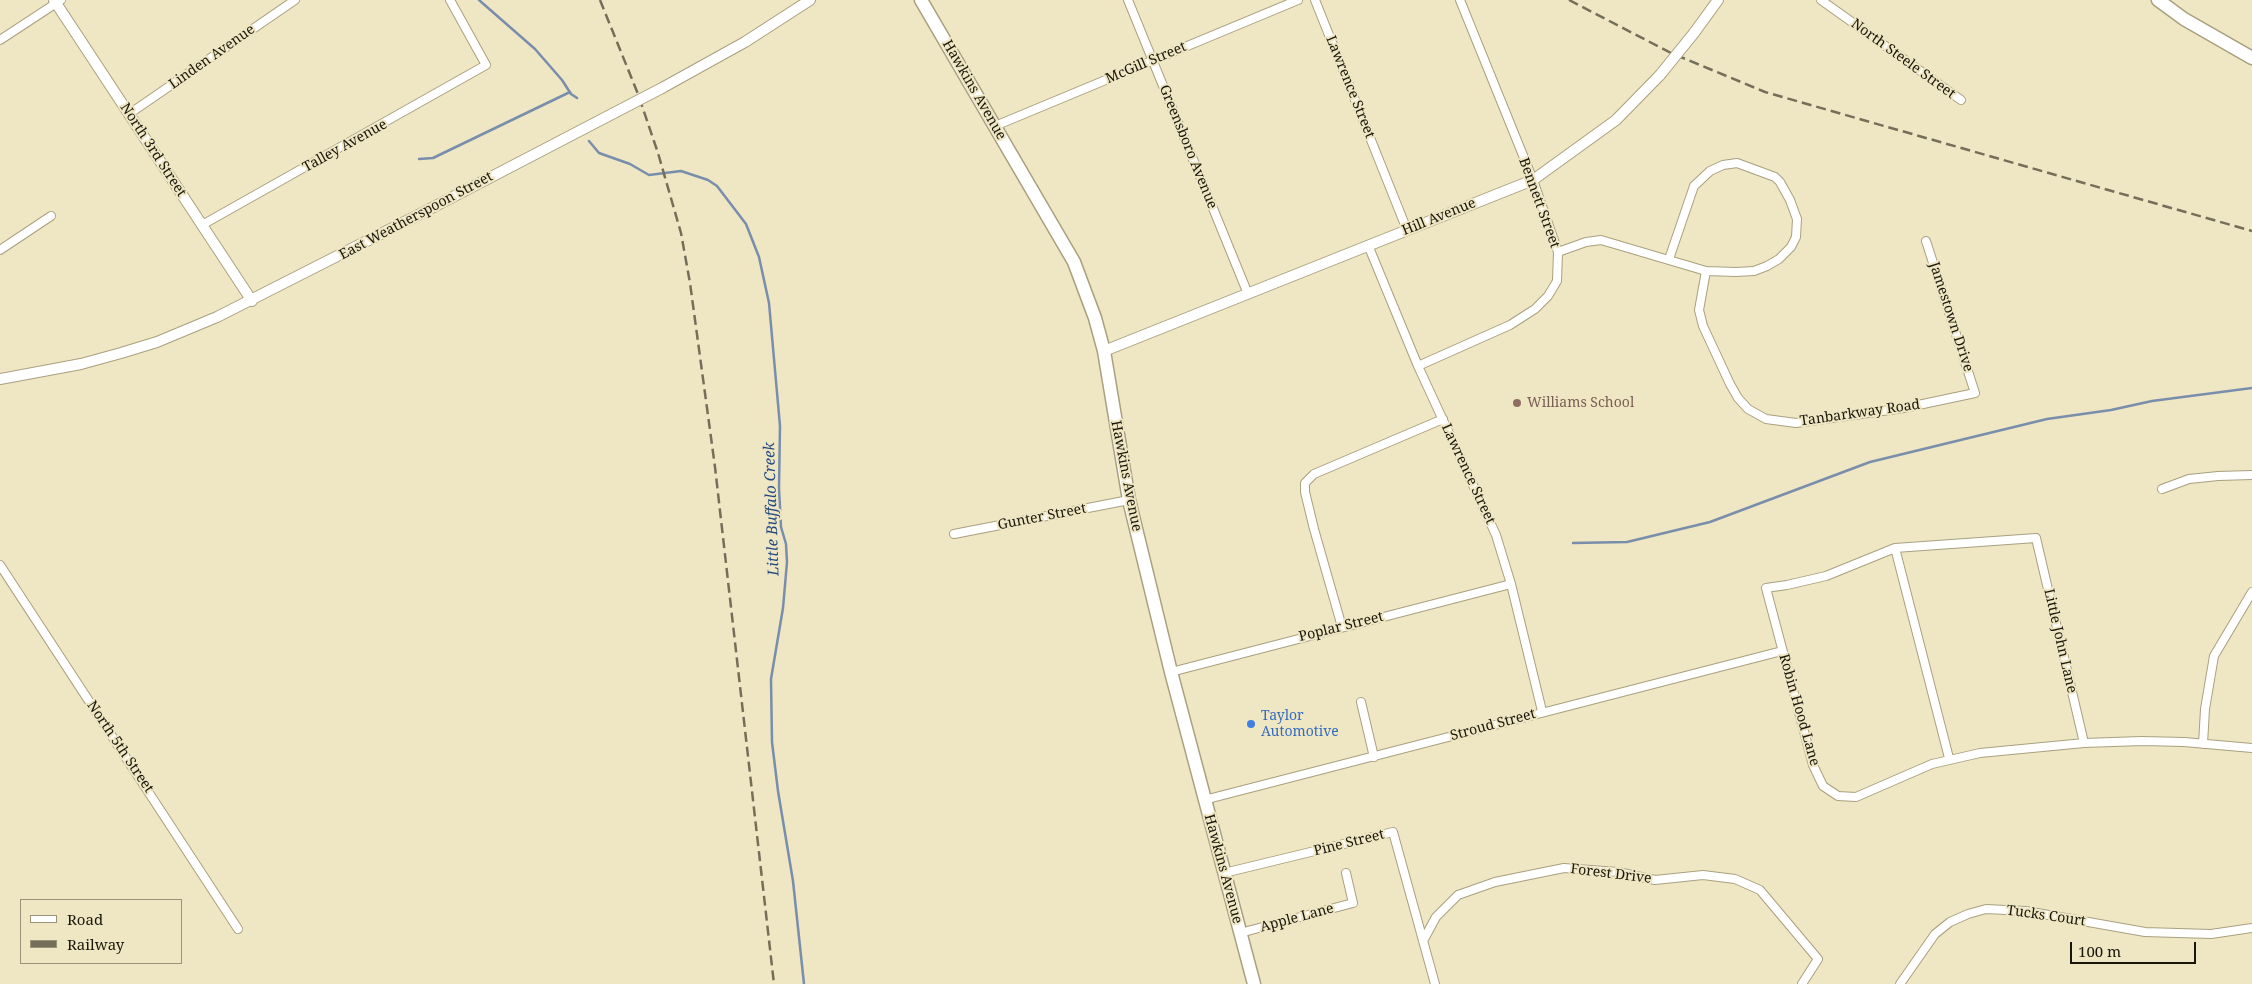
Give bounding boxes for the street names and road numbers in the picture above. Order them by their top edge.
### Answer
street label: North Steele Street [1848,16,1958,102]
street label: Linden Avenue [166,21,258,93]
street label: Lawrence Street [1322,33,1378,141]
street label: Hawkins Avenue [939,37,1009,143]
street label: McGill Street [1103,38,1189,88]
street label: Greensboro Avenue [1155,83,1221,211]
street label: North 3rd Street [116,100,190,200]
street label: Talley Avenue [300,116,390,176]
street label: Bennett Street [1515,156,1563,250]
street label: East Weatherspoon Street [336,168,496,264]
street label: Hill Avenue [1400,195,1478,239]
street label: Jamestown Drive [1925,260,1977,374]
street label: Tanbarkway Road [1799,396,1921,430]
street label: Hawkins Avenue [1107,419,1145,533]
street label: Lawrence Street [1437,421,1499,527]
street label: Gunter Street [996,500,1088,534]
street label: Little John Lane [2040,587,2080,695]
street label: Poplar Street [1297,608,1385,646]
street label: Robin Hood Lane [1775,652,1823,768]
street label: North 5th Street [83,698,157,796]
street label: Stroud Street [1449,706,1537,744]
street label: Hawkins Avenue [1200,812,1246,926]
street label: Pine Street [1312,826,1386,860]
street label: Forest Drive [1569,861,1653,887]
street label: Apple Lane [1258,900,1336,936]
street label: Tucks Court [2005,902,2087,930]

